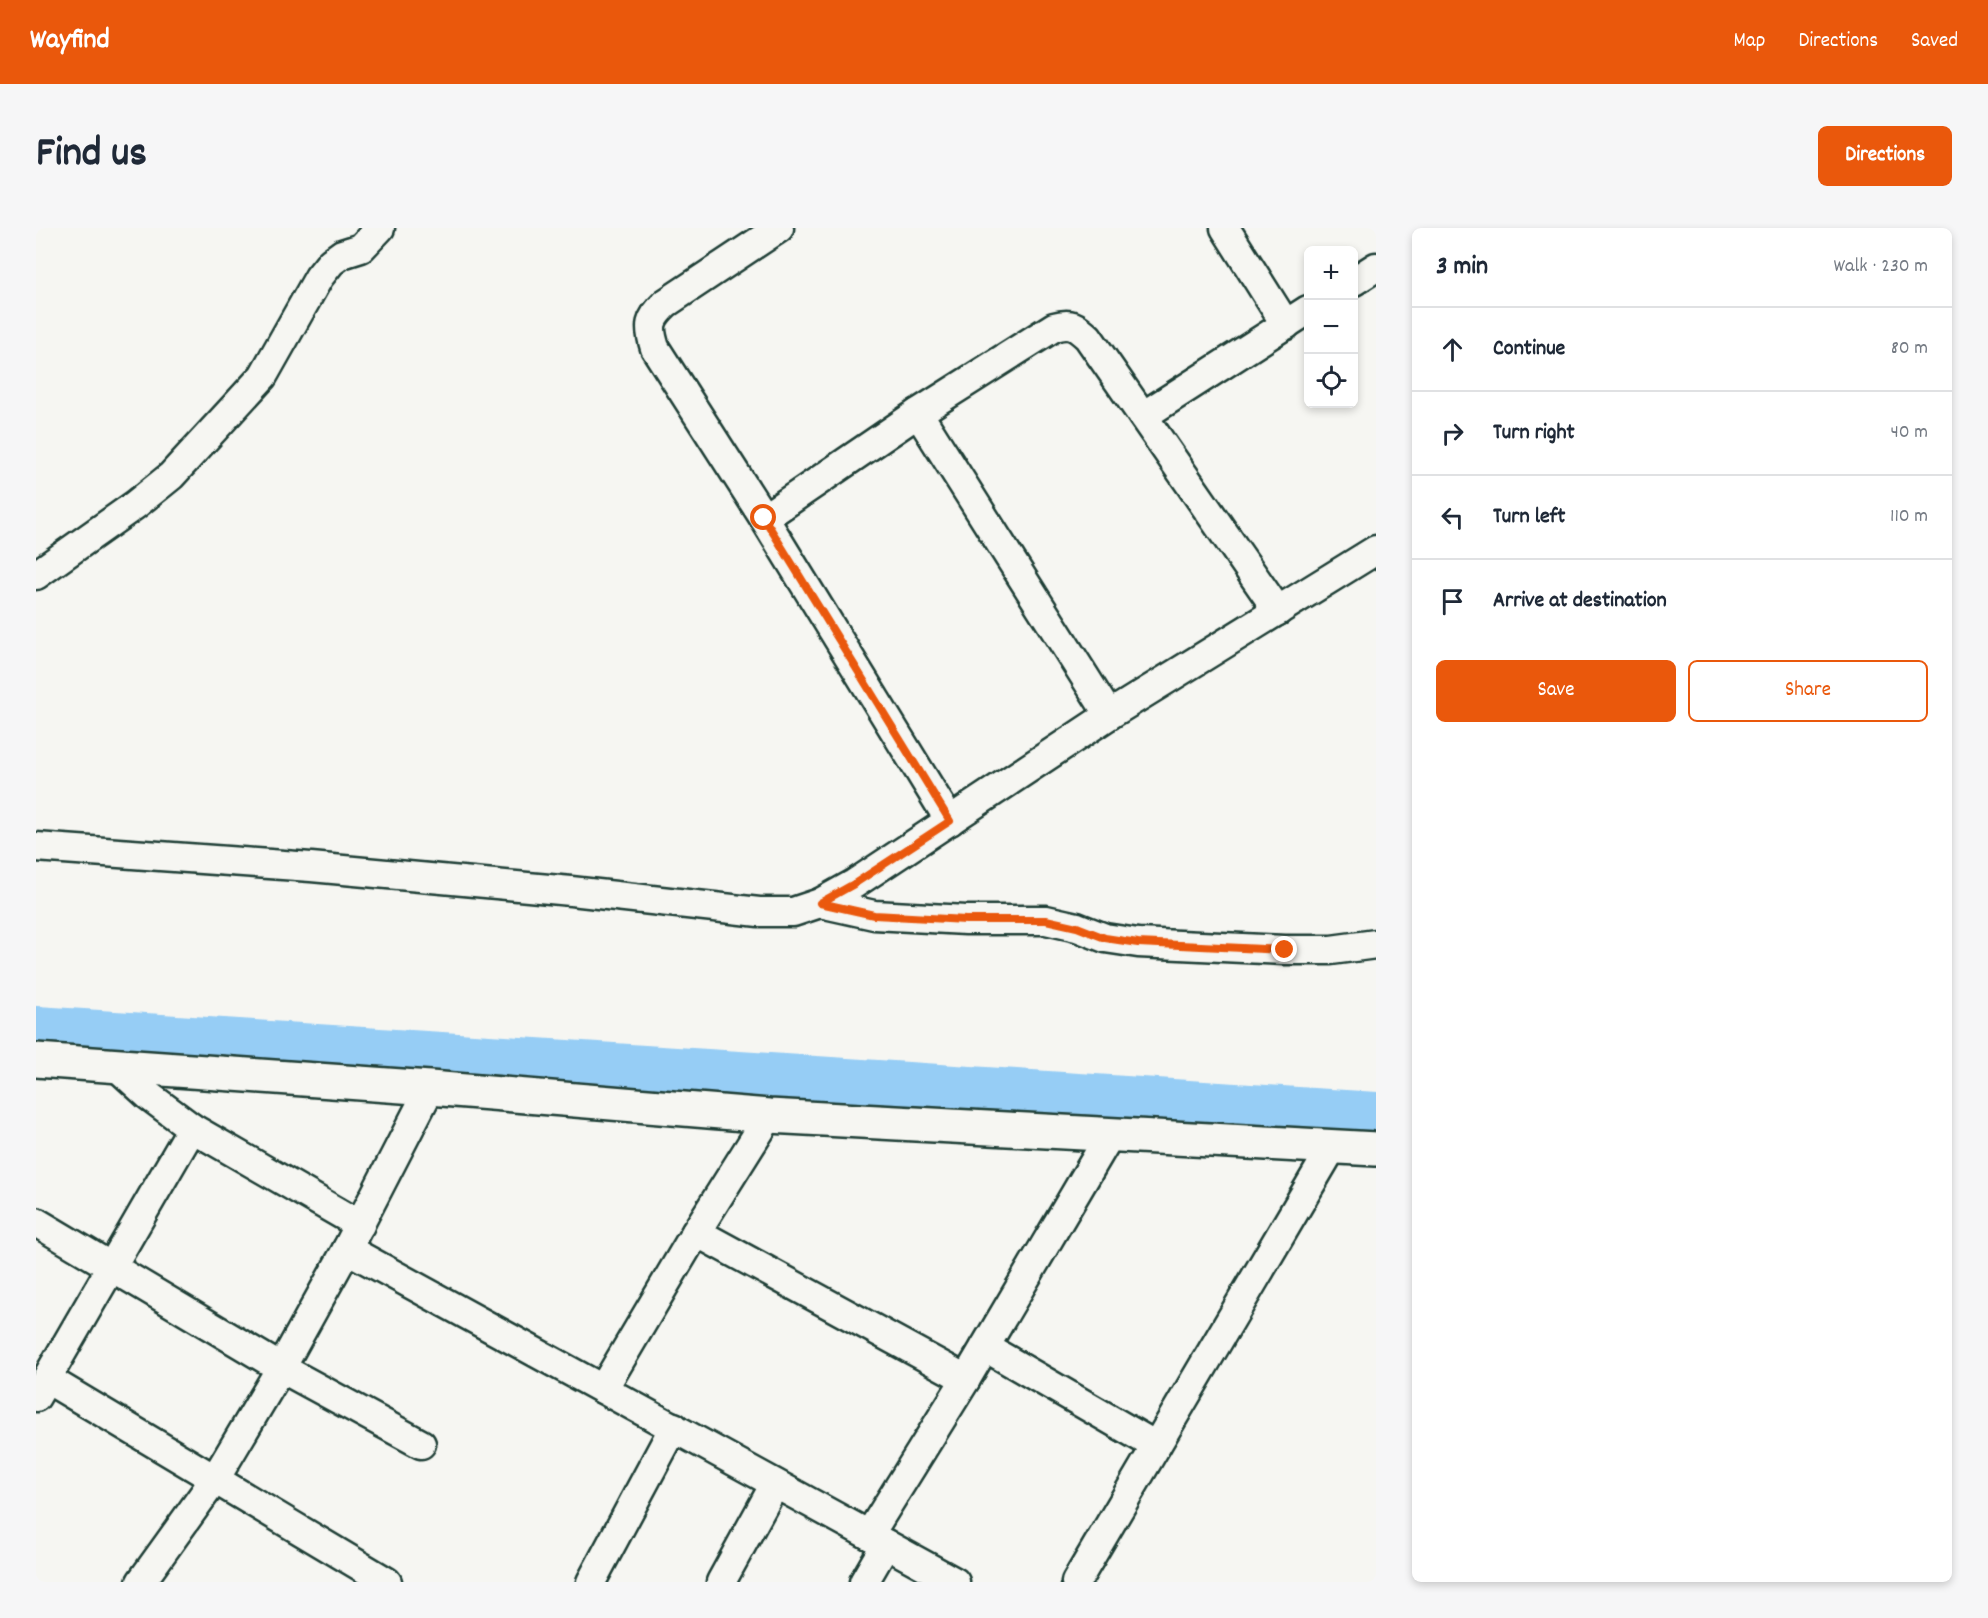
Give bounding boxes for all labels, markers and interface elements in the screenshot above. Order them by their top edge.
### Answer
text: Wayfind [30,22,110,62]
text: Map [1734,27,1765,57]
text: Directions [1798,27,1878,57]
text: Saved [1911,27,1958,57]
text: Find us [36,126,147,186]
button: Directions [1818,126,1952,186]
map controls [1304,246,1358,408]
button: + [1304,246,1358,300]
text: 3 min [1436,249,1488,286]
text: Walk · 230 m [1834,253,1928,281]
button: − [1304,300,1358,354]
icon: ahead [1436,333,1469,366]
text: Continue [1493,334,1565,365]
text: 80 m [1891,335,1928,363]
button: locate [1304,354,1358,408]
icon: right [1436,417,1469,450]
text: Turn right [1493,418,1575,449]
text: 40 m [1890,419,1928,447]
icon: left [1436,501,1469,534]
text: Turn left [1493,502,1565,533]
text: 110 m [1890,503,1928,531]
route start [750,504,776,530]
icon: arrive [1436,585,1469,618]
text: Arrive at destination [1493,586,1667,617]
button: Save [1436,660,1676,722]
button: Share [1688,660,1928,722]
route end [1271,936,1297,962]

